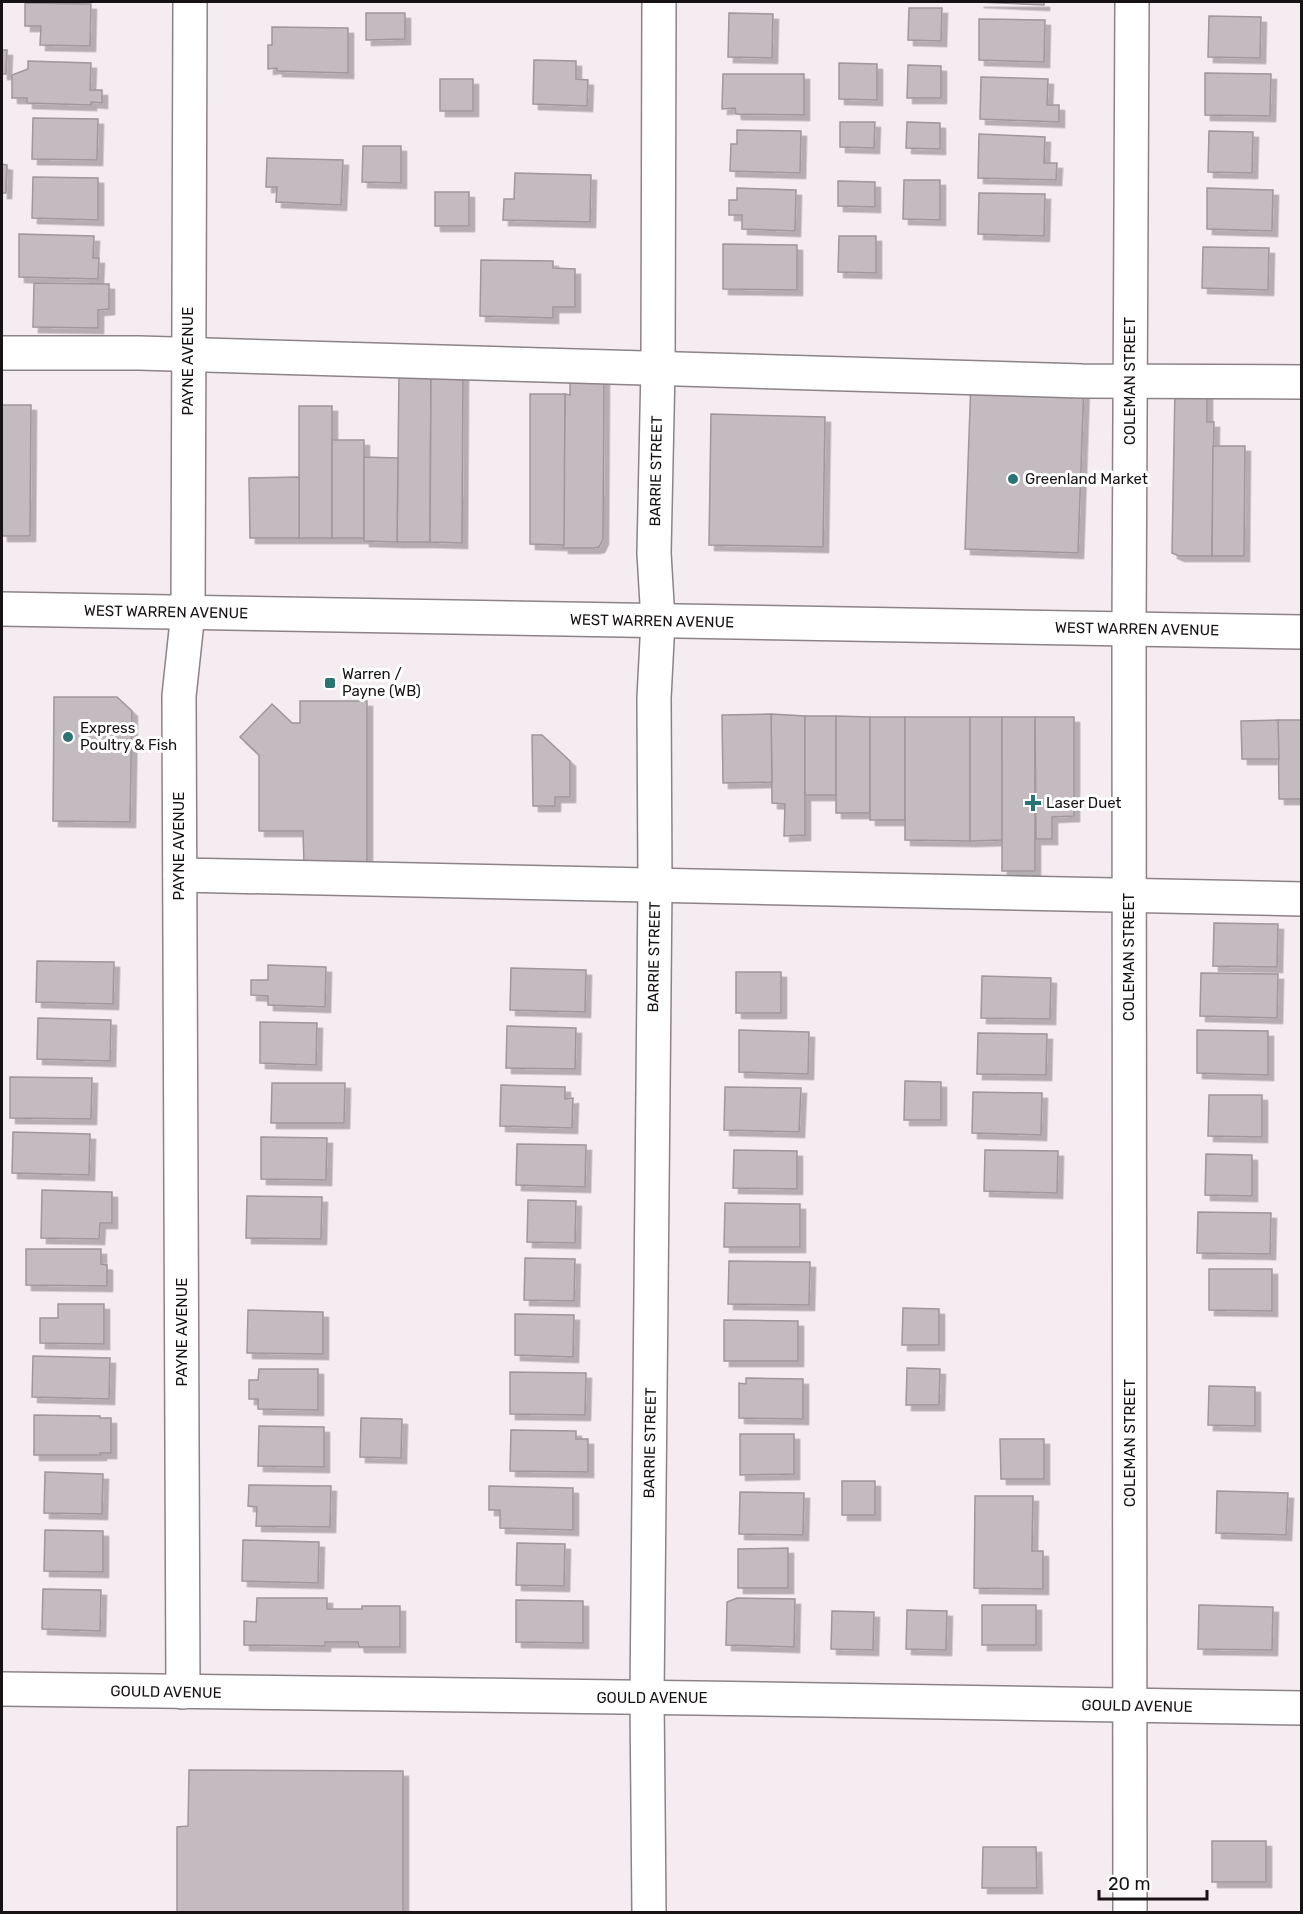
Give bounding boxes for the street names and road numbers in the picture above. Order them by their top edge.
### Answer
street label: PAYNE AVENUE [179,307,197,415]
street label: COLEMAN STREET [1121,317,1139,445]
street label: BARRIE STREET [646,415,666,527]
street label: WEST WARREN AVENUE [84,602,248,622]
street label: WEST WARREN AVENUE [570,611,734,631]
street label: WEST WARREN AVENUE [1055,619,1219,639]
street label: PAYNE AVENUE [170,792,188,900]
street label: COLEMAN STREET [1120,893,1138,1021]
street label: BARRIE STREET [644,901,664,1013]
street label: PAYNE AVENUE [173,1278,191,1386]
street label: COLEMAN STREET [1121,1379,1139,1507]
street label: BARRIE STREET [640,1387,660,1499]
street label: GOULD AVENUE [110,1682,222,1702]
street label: GOULD AVENUE [596,1689,708,1707]
street label: GOULD AVENUE [1081,1696,1193,1716]

